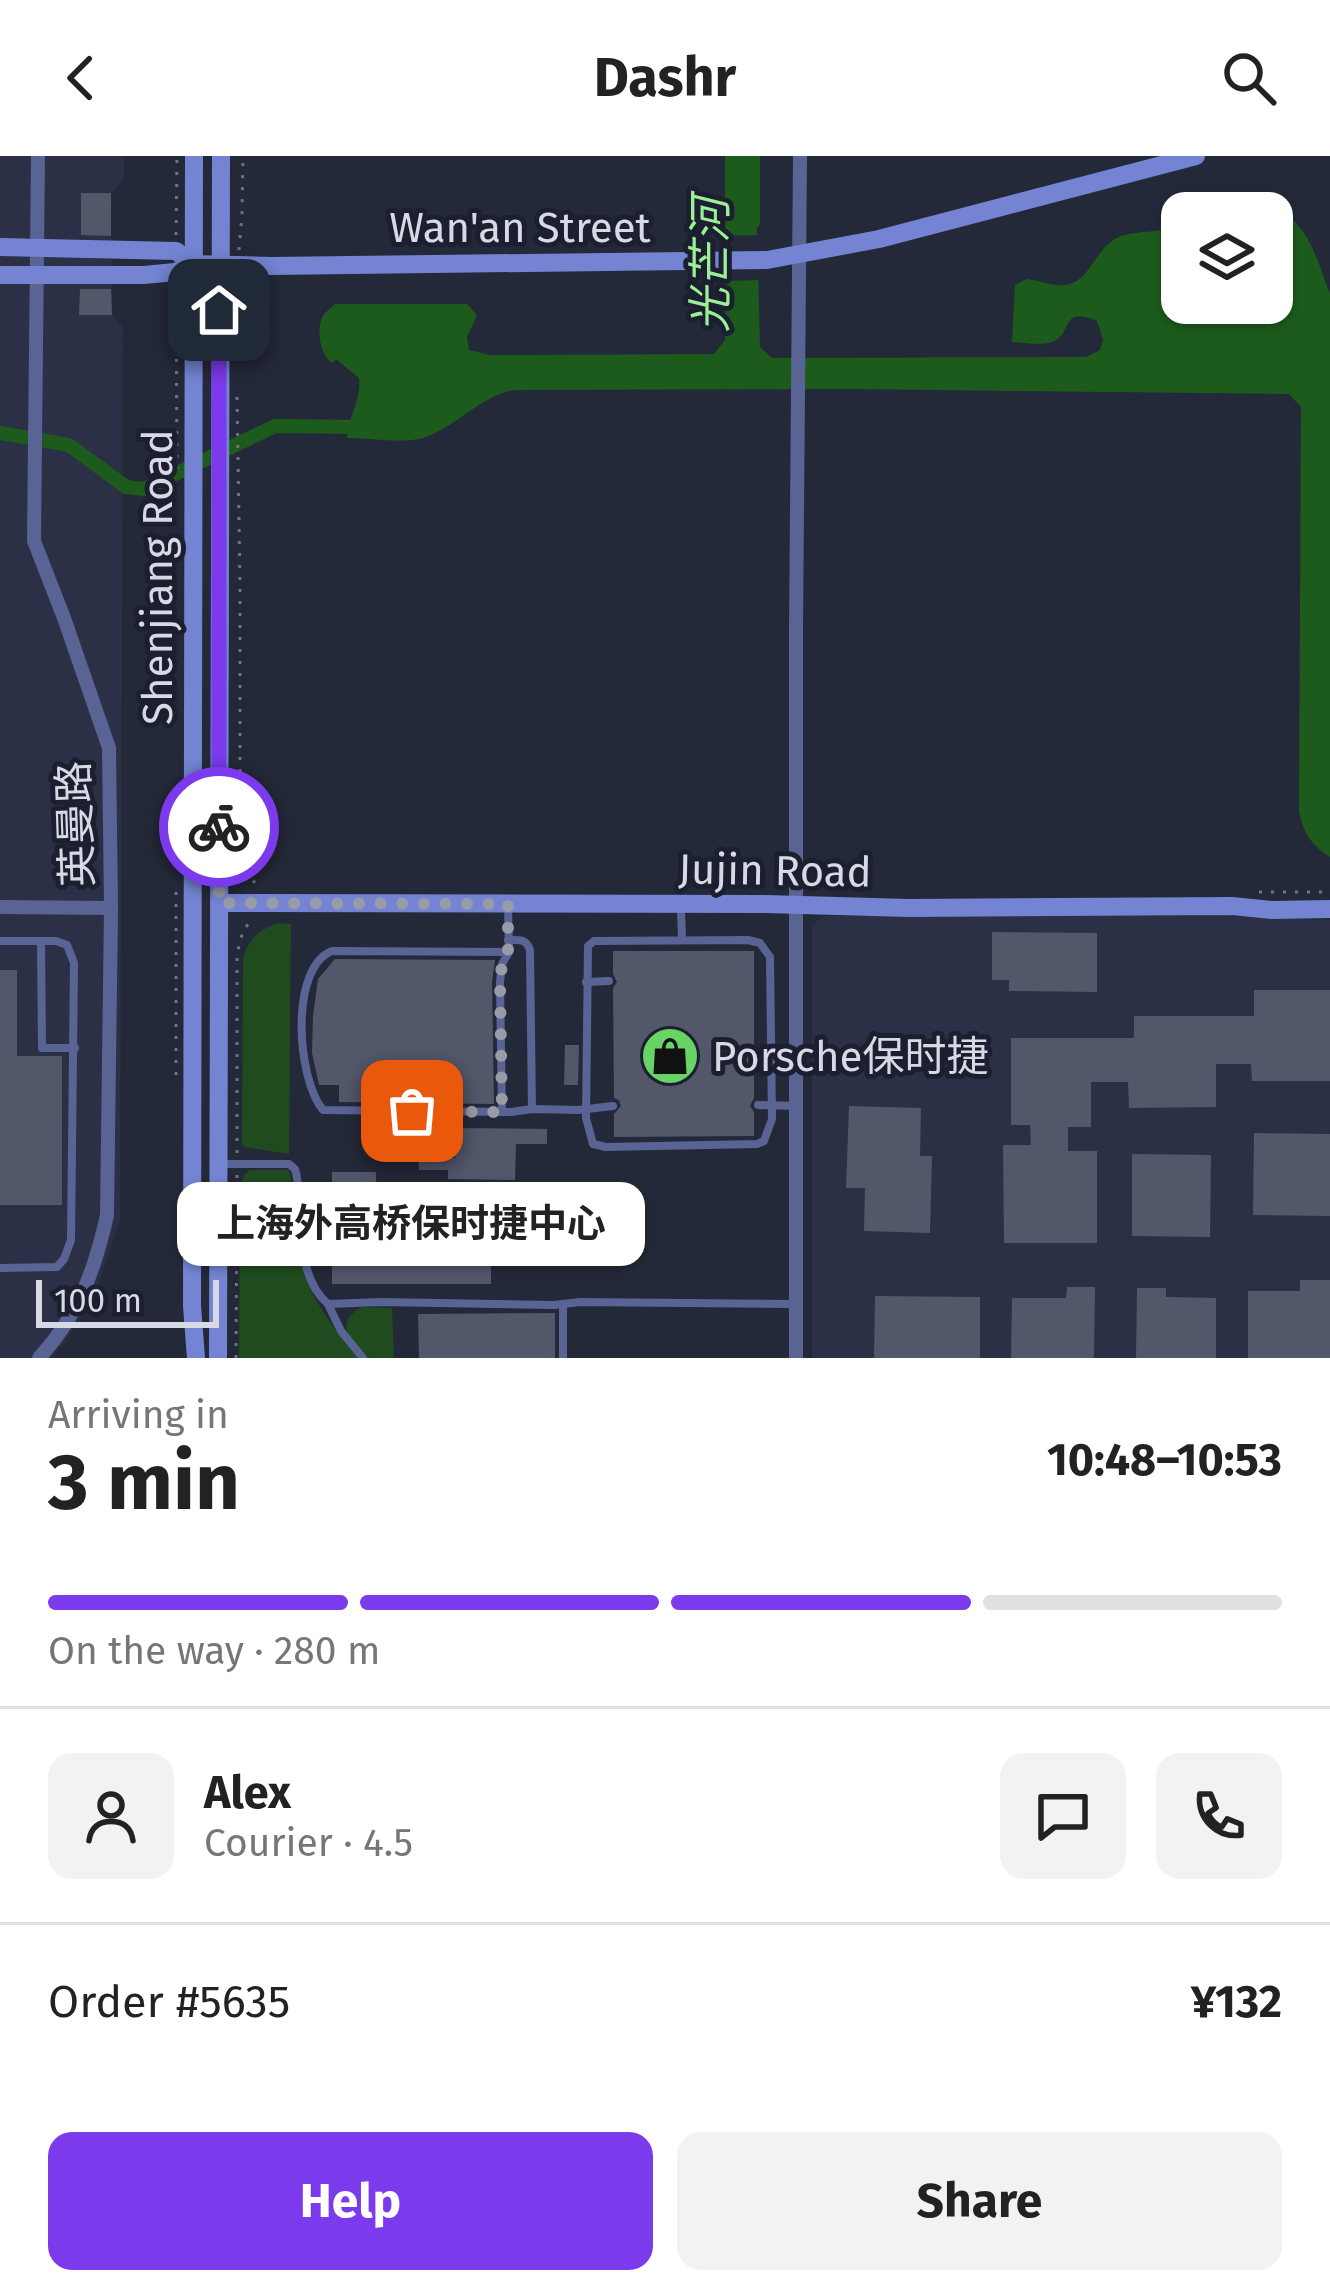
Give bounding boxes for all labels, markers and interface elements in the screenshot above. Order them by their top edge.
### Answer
icon: back [48,45,114,111]
icon: search [1216,45,1282,111]
text: Dashr [594,46,736,110]
water label: 光芒河 [684,190,738,333]
map controls [1161,192,1293,324]
button: layers [1161,192,1293,324]
street label: Wan'an Street [389,203,652,253]
pin [168,259,270,361]
icon: home [186,277,252,343]
street label: Shenjiang Road [133,429,183,725]
street label: 英曼路 [49,760,103,888]
courier [159,767,279,887]
icon: bike [186,794,252,860]
street label: Jujin Road [678,844,872,898]
shop icon: Porsche保时捷 [639,1025,701,1087]
place label: Porsche保时捷 [712,1032,988,1082]
pin [361,1060,463,1162]
icon: bag [379,1078,445,1144]
callout: 上海外高桥保时捷中心 [178,1183,646,1267]
text: 上海外高桥保时捷中心 [216,1201,606,1247]
scale bar [36,1274,219,1327]
text: 100 m [54,1281,142,1321]
text: Arriving in [48,1392,229,1438]
text: 10:48–10:53 [1047,1433,1282,1487]
text: 3 min [48,1436,240,1530]
text: On the way · 280 m [48,1628,380,1674]
button: person [48,1753,174,1879]
button: chat [1000,1753,1126,1879]
button: phone [1156,1753,1282,1879]
text: Alex [204,1766,291,1820]
text: Courier · 4.5 [204,1820,413,1866]
text: Order #5635 [48,1975,290,2029]
text: ¥132 [1191,1975,1282,2029]
button: Help [48,2132,653,2270]
button: Share [677,2132,1282,2270]

